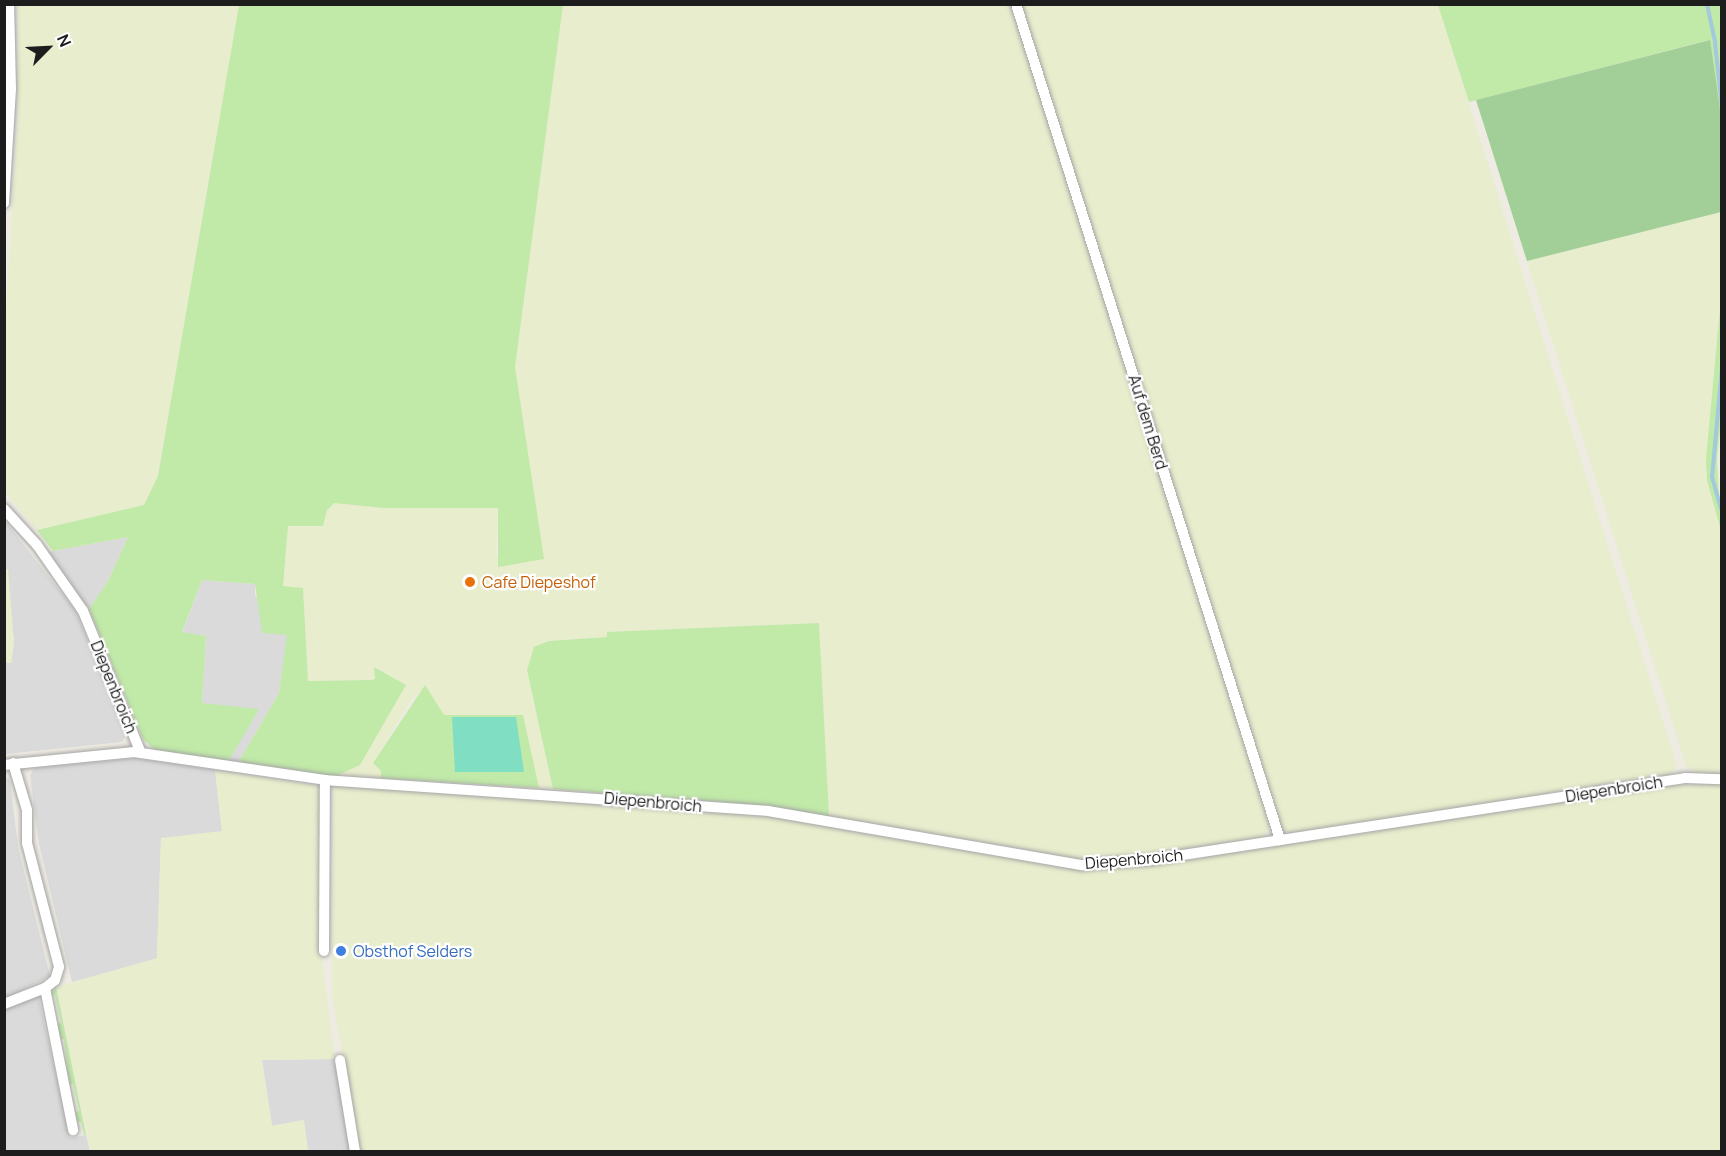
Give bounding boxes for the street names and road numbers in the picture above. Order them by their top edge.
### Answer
street label: Auf dem Berd [1124,372,1172,472]
street label: Diepenbroich [87,638,141,736]
street label: Diepenbroich [1564,772,1664,806]
street label: Diepenbroich [603,788,703,816]
street label: Diepenbroich [1084,845,1184,873]

